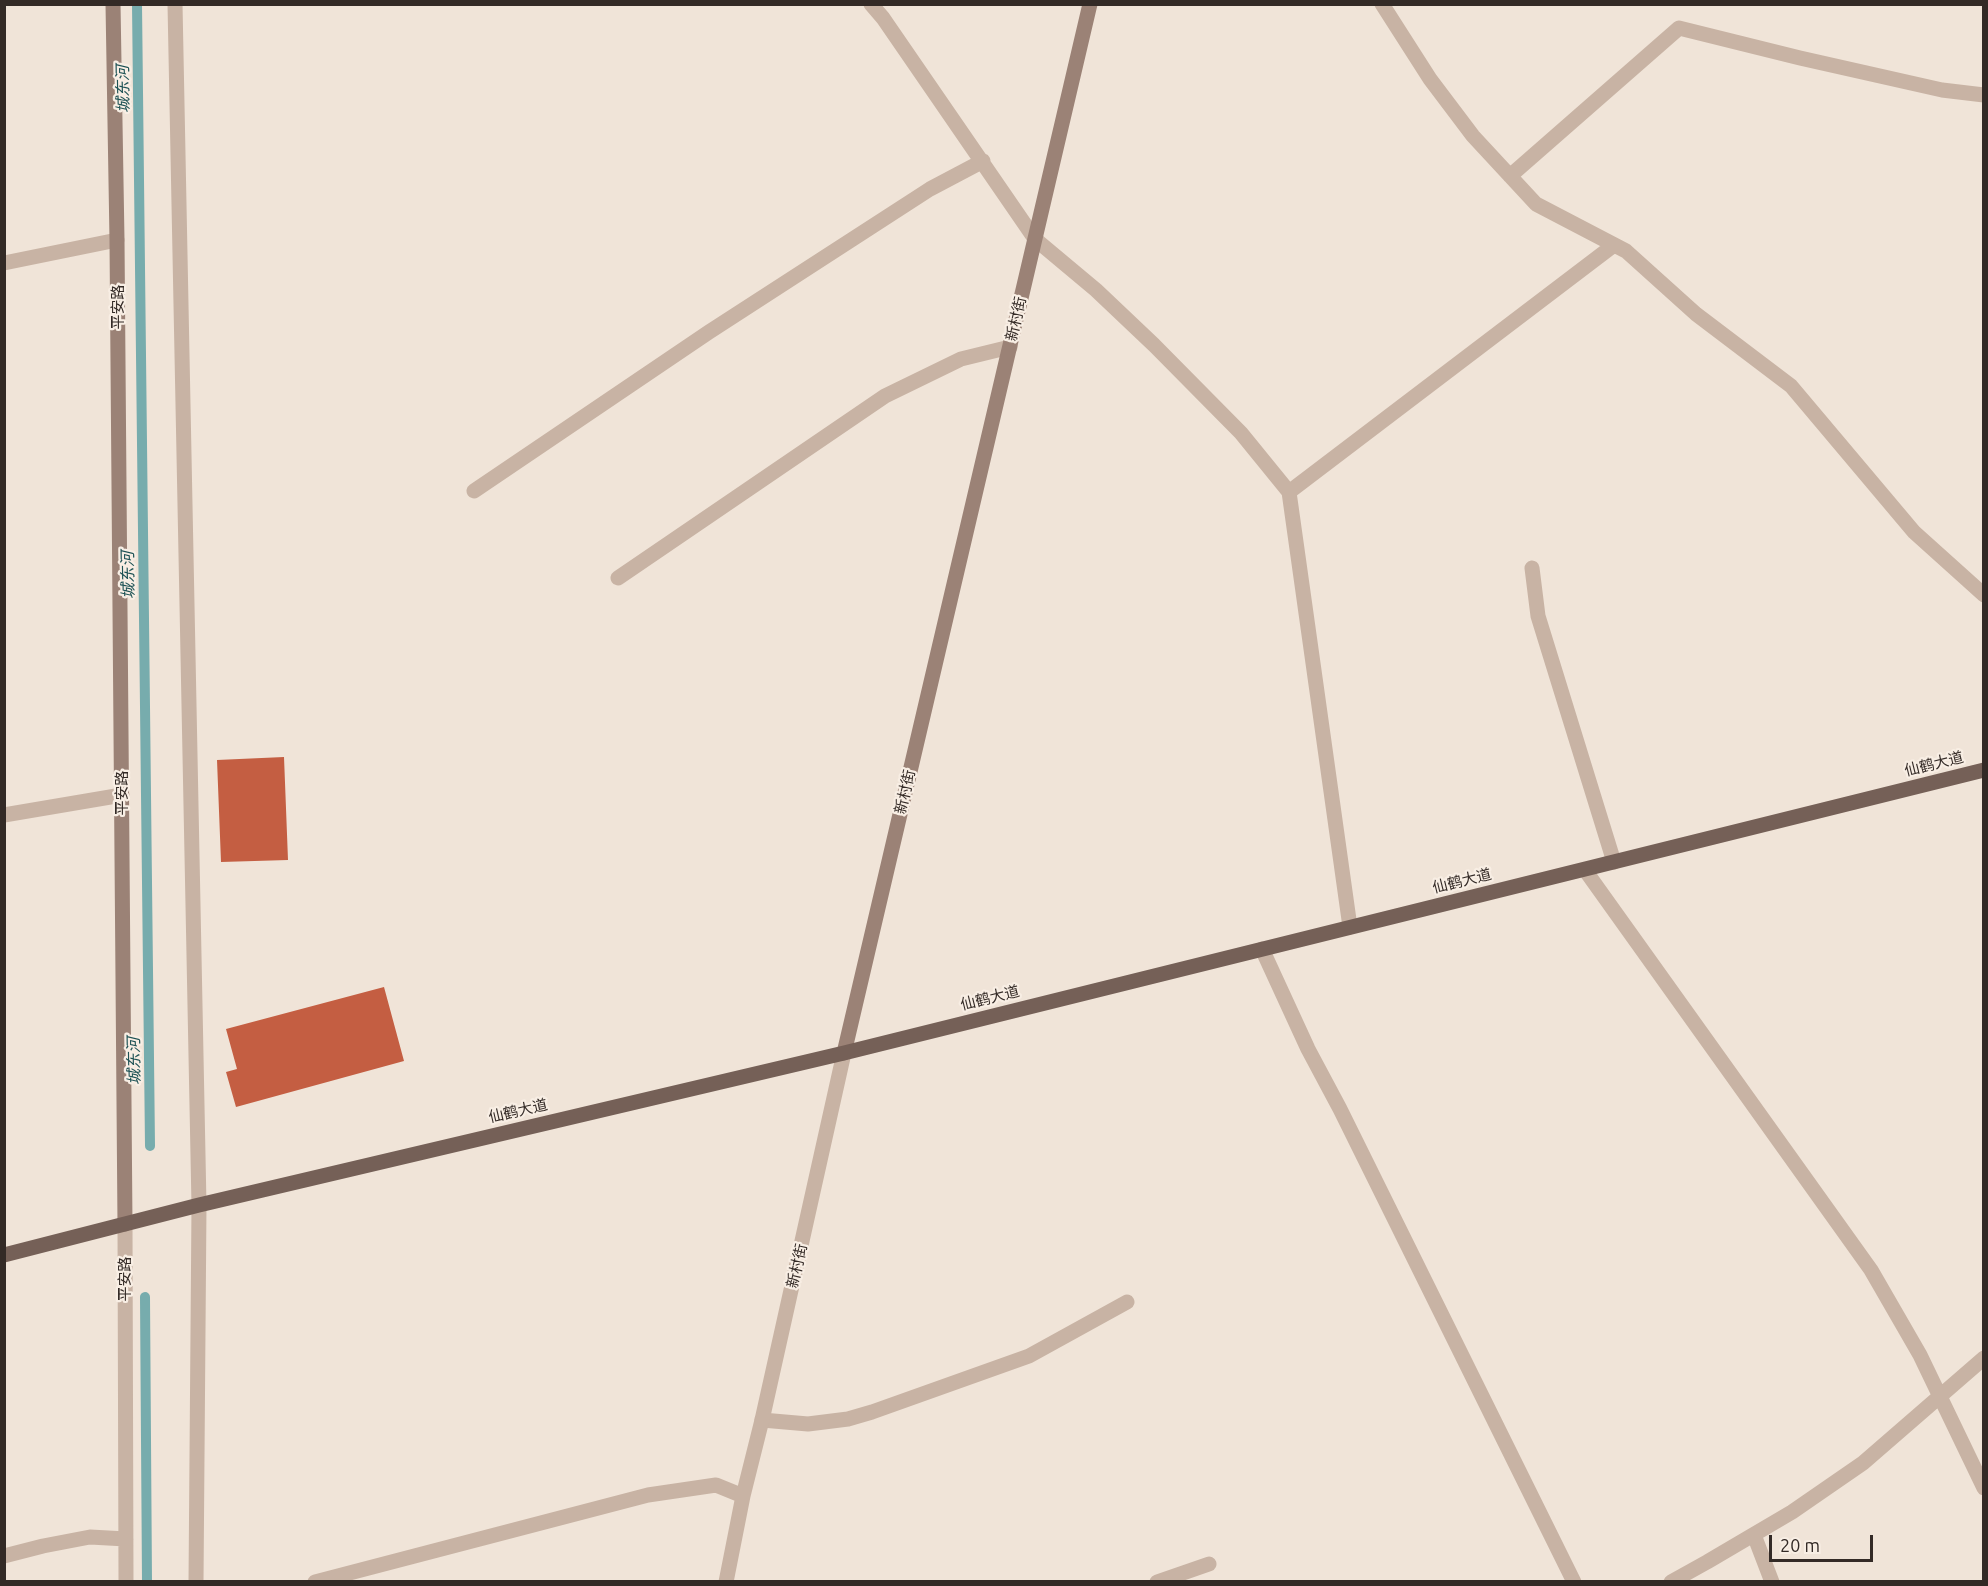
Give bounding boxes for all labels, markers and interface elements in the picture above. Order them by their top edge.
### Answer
water label: 城东河 [113,65,133,113]
street label: 平安路 [109,285,127,329]
street label: 新村街 [1002,295,1030,343]
water label: 城东河 [118,551,138,599]
street label: 仙鹤大道 [1903,748,1965,780]
street label: 新村街 [891,768,919,816]
street label: 平安路 [113,771,131,815]
street label: 仙鹤大道 [1431,865,1493,897]
street label: 仙鹤大道 [959,982,1021,1014]
water label: 城东河 [124,1037,144,1085]
street label: 仙鹤大道 [487,1095,549,1127]
street label: 新村街 [783,1242,811,1290]
street label: 平安路 [116,1257,134,1301]
scale bar [1772,1523,1876,1561]
text: 20 m [1780,1535,1820,1555]

